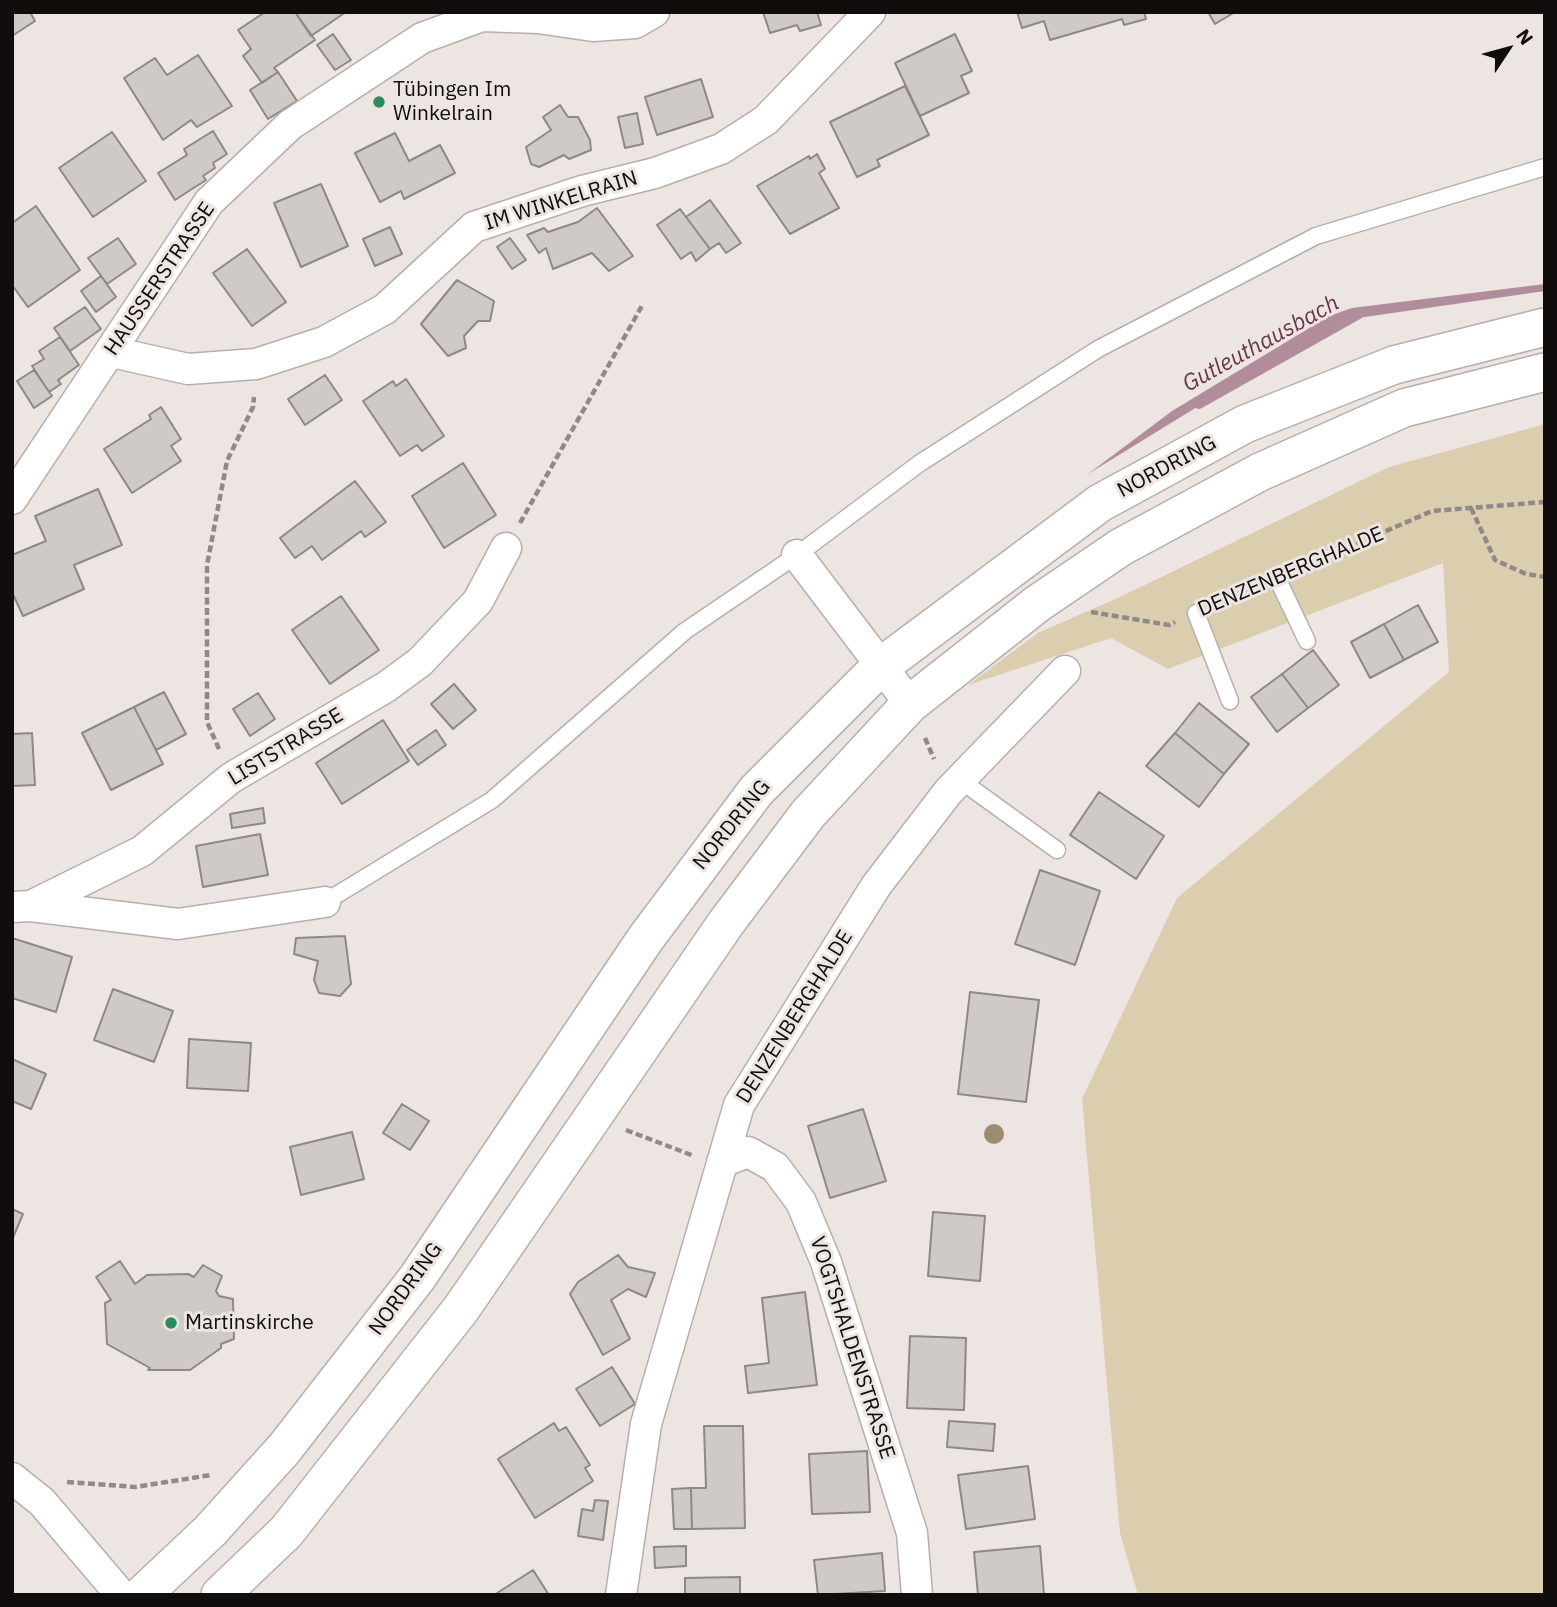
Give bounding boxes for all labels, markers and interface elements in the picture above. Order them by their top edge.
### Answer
north arrow [1473,14,1543,84]
text: N [1511,24,1539,49]
place label: Tübingen Im Winkelrain [393,77,511,127]
marker: Tübingen Im Winkelrain [371,94,387,110]
street label: IM WINKELRAIN [481,166,641,236]
street label: HAUSSERSTRASSE [99,198,221,360]
water label: Gutleuthausbach [1178,290,1344,398]
street label: NORDRING [1113,430,1221,504]
street label: DENZENBERGHALDE [1194,521,1388,623]
street label: LISTSTRASSE [224,703,348,791]
street label: NORDRING [688,775,776,875]
street label: DENZENBERGHALDE [731,926,859,1108]
street label: VOGTSHALDENSTRASSE [804,1234,900,1462]
street label: NORDRING [364,1238,448,1340]
place label: Martinskirche [185,1310,314,1336]
marker: Martinskirche [163,1315,179,1331]

